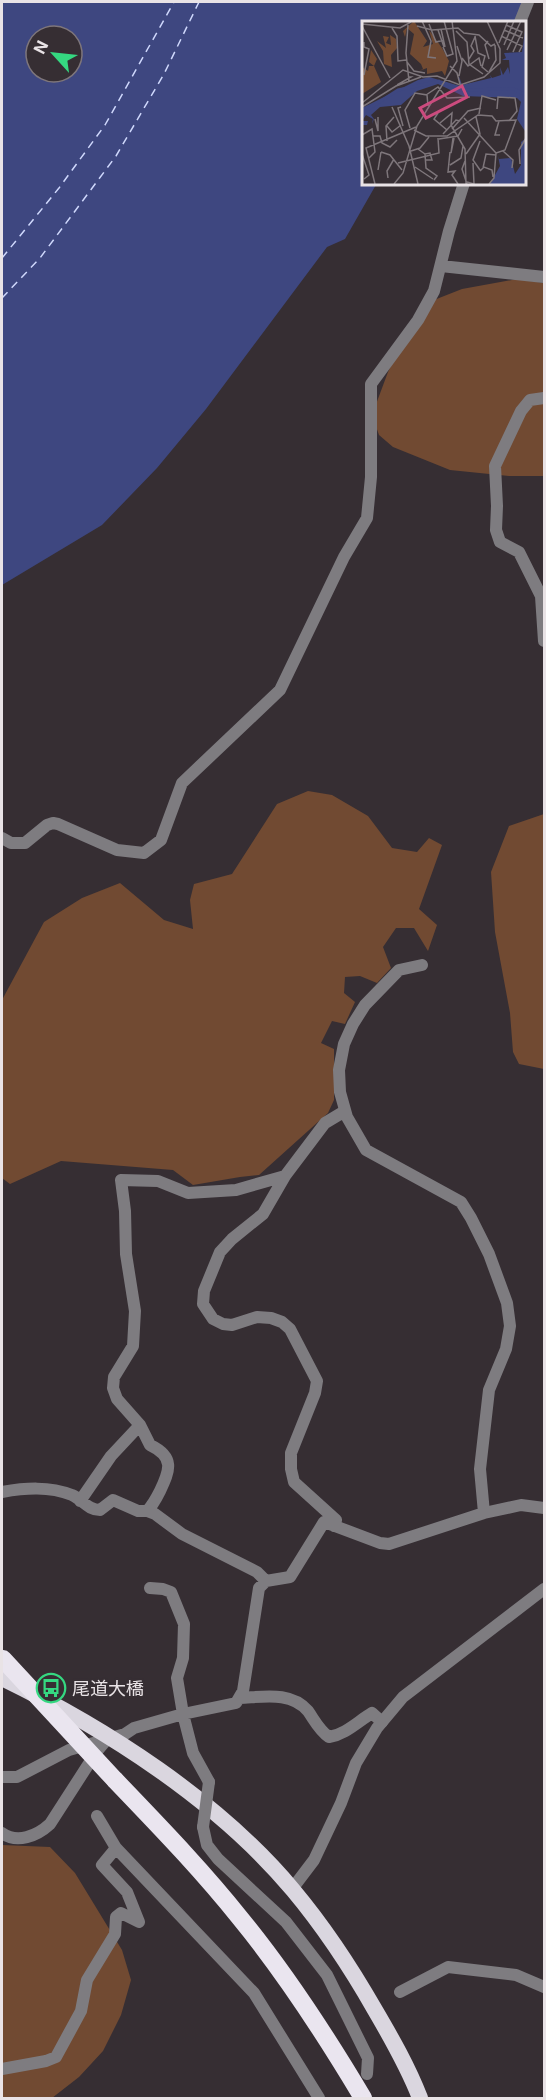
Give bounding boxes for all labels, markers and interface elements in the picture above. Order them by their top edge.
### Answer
inset map [362,21,525,184]
north arrow [24,24,84,84]
text: N [29,37,52,57]
bus stop icon: 尾道大橋 [35,1672,67,1704]
place label: 尾道大橋 [72,1678,144,1699]

